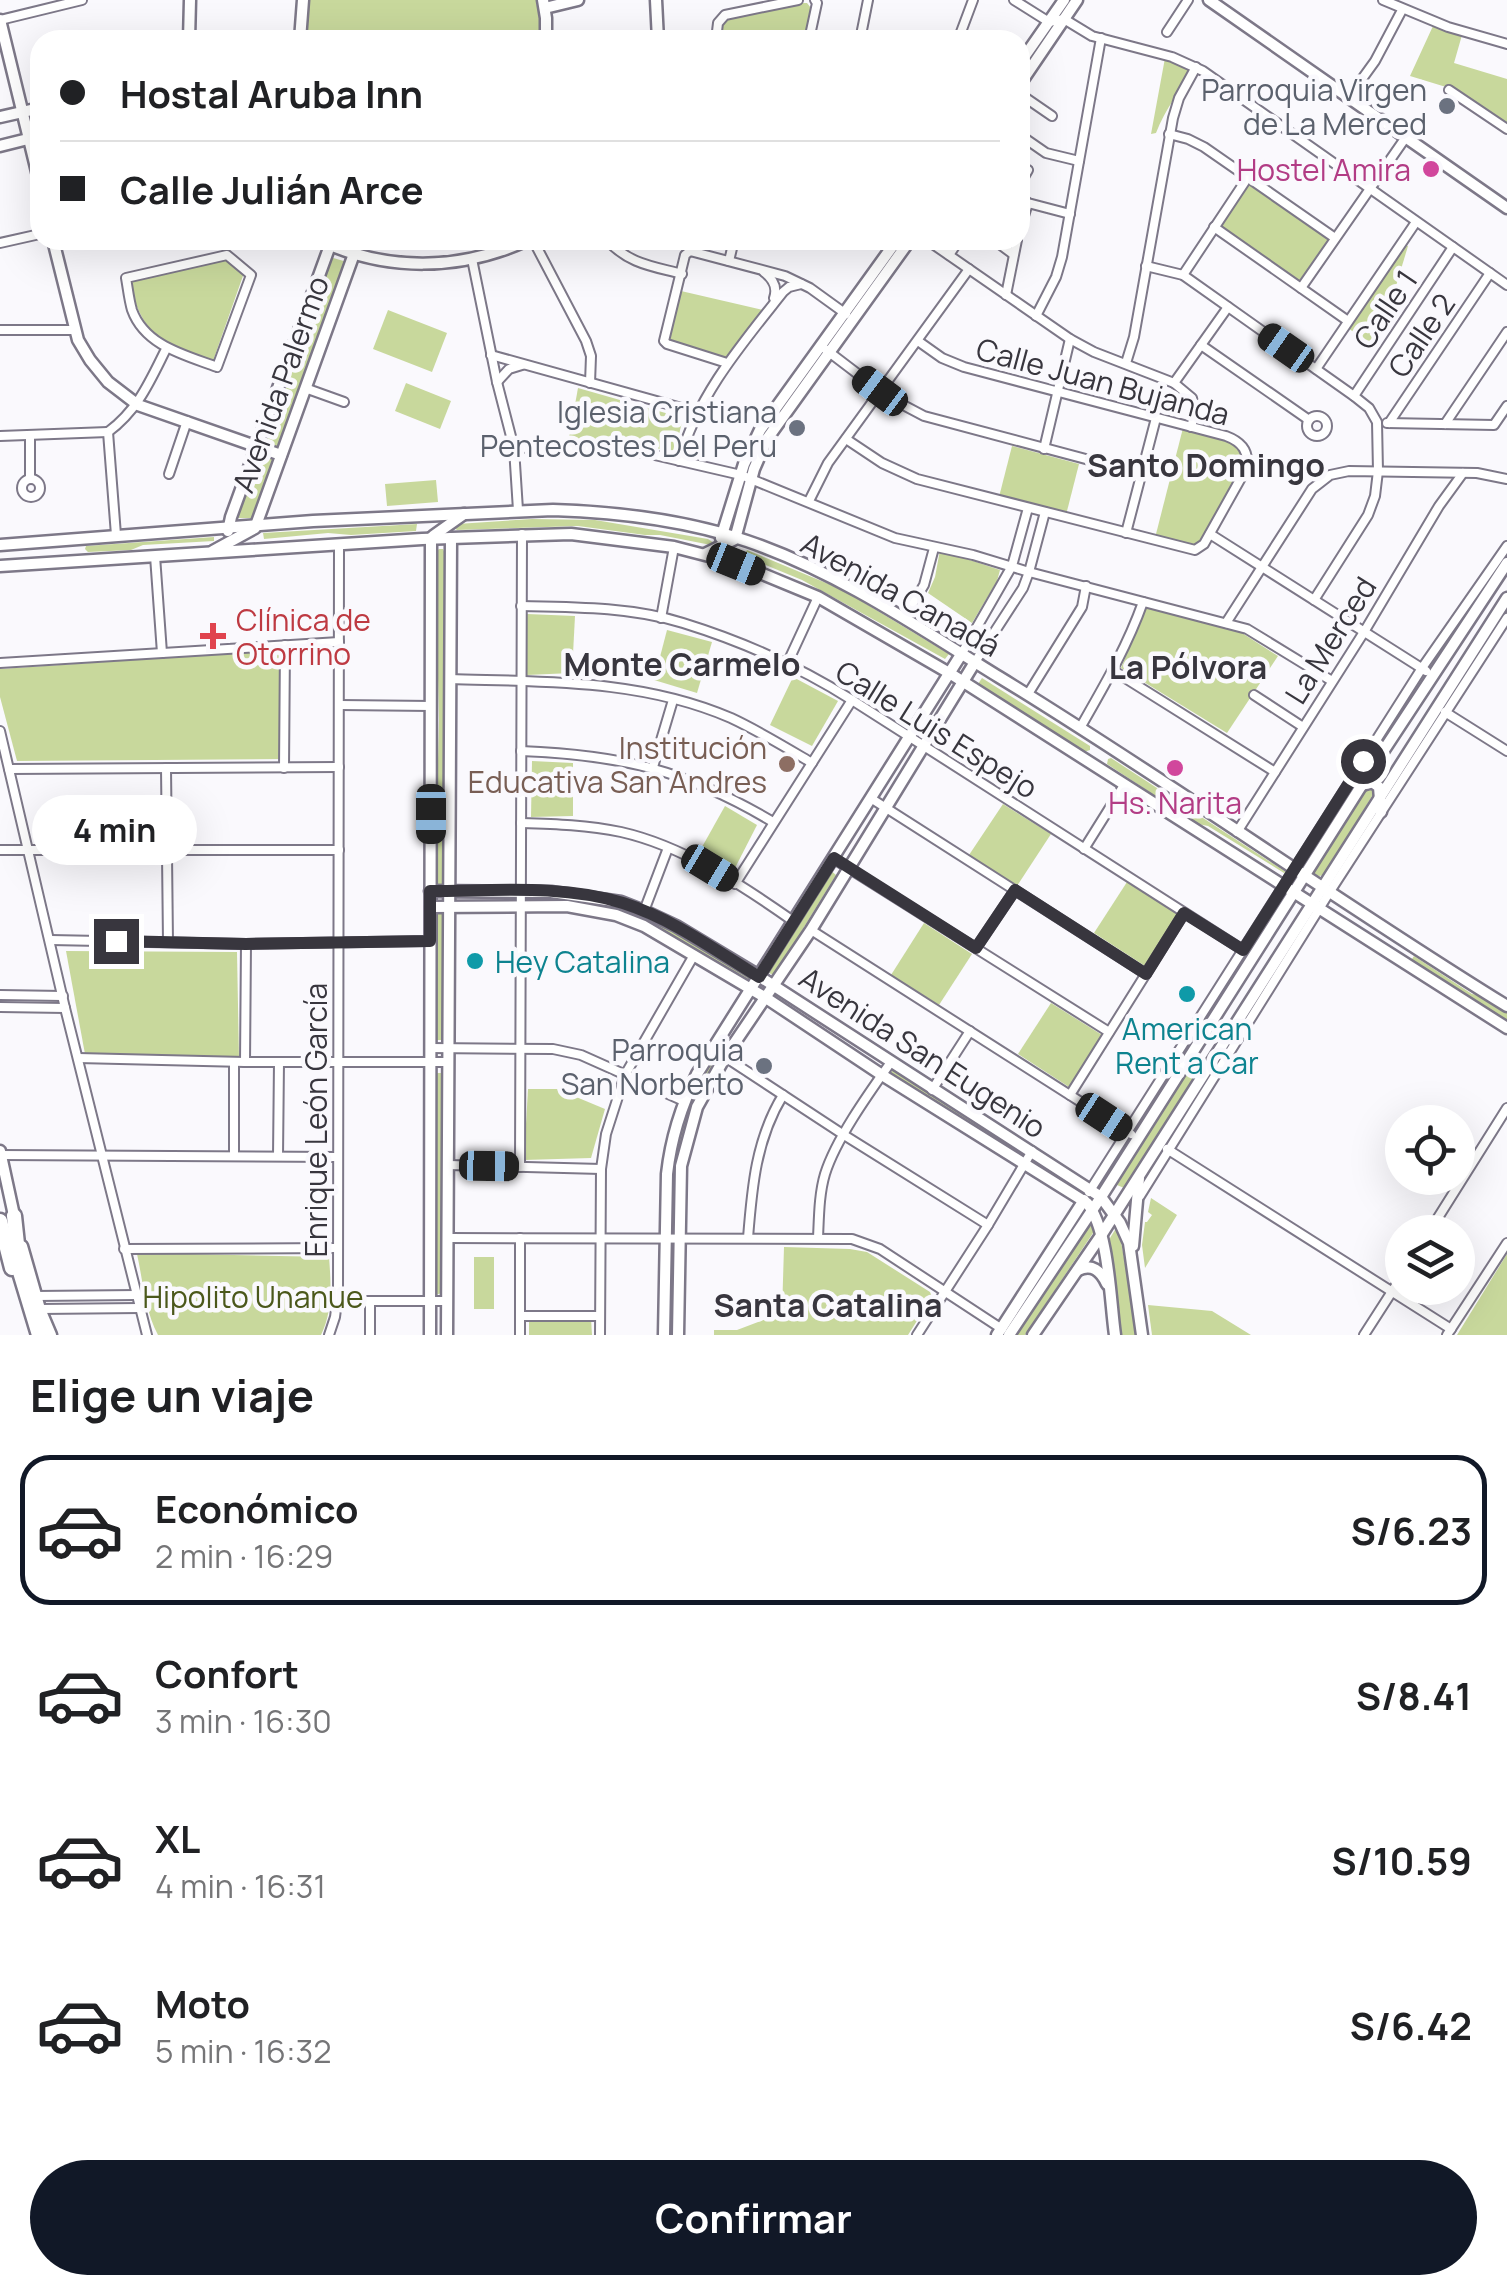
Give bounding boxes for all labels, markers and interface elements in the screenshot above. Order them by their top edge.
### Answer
text: Hostal Aruba Inn [120,67,423,119]
place label: Parroquia Virgen de La Merced [1201,69,1427,144]
marker: Parroquia Virgen de La Merced [1436,95,1458,117]
place label: Hostel Amira [1237,149,1411,190]
marker: Hostel Amira [1420,158,1442,180]
text: Calle Julián Arce [120,163,424,215]
street label: Calle 1 [1344,261,1426,357]
street label: Avenida Palermo [222,270,338,498]
street label: Calle 2 [1378,285,1464,385]
car [1253,319,1319,377]
street label: Calle Juan Bujanda [972,327,1234,435]
car [847,361,913,421]
place label: Iglesia Cristiana Pentecostes Del Peru [480,391,777,466]
marker: Iglesia Cristiana Pentecostes Del Peru [786,417,808,439]
district label: Santo Domingo [1087,443,1325,487]
street label: Avenida Canadá [794,522,1008,666]
car [703,539,769,589]
street label: La Merced [1275,569,1385,711]
place label: Clínica de Otorrino [236,599,371,674]
marker: Clínica de Otorrino [200,623,226,649]
district label: Monte Carmelo [563,642,801,686]
district label: La Pólvora [1109,645,1267,689]
street label: Calle Luis Espejo [828,650,1046,808]
place label: Institución Educativa San Andres [468,727,767,802]
route start [1341,739,1386,784]
marker: Institución Educativa San Andres [776,753,798,775]
marker: Hs. Narita [1164,757,1186,779]
place label: Hs. Narita [1108,782,1242,823]
car [416,784,446,844]
callout: 4 min [34,796,198,866]
text: 4 min [73,808,156,852]
car [677,840,743,896]
route end [94,919,139,964]
place label: Hey Catalina [495,941,670,982]
marker: Hey Catalina [464,950,486,972]
street label: Avenida San Eugenio [792,957,1054,1147]
street label: Enrique León García [295,983,336,1257]
marker: American Rent a Car [1176,983,1198,1005]
place label: American Rent a Car [1115,1008,1259,1083]
place label: Parroquia San Norberto [561,1029,744,1104]
marker: Parroquia San Norberto [753,1055,775,1077]
car [1071,1088,1137,1146]
map controls [1385,1105,1475,1305]
button: locate [1385,1105,1475,1195]
car [459,1150,519,1182]
button: layers [1385,1215,1475,1305]
park label: Hipolito Unanue [143,1276,363,1317]
district label: Santa Catalina [714,1283,942,1327]
text: Elige un viaje [30,1364,314,1426]
text: Económico [155,1482,359,1534]
icon: car [35,1485,125,1575]
text: S/6.23 [1351,1504,1472,1556]
text: 2 min · 16:29 [155,1534,333,1578]
text: Confort [155,1647,299,1699]
icon: car [35,1650,125,1740]
text: S/8.41 [1356,1669,1472,1721]
text: 3 min · 16:30 [155,1699,332,1743]
text: XL [155,1812,200,1864]
icon: car [35,1815,125,1905]
text: S/10.59 [1331,1834,1472,1886]
text: 4 min · 16:31 [155,1864,326,1908]
text: Moto [155,1977,250,2029]
icon: car [35,1980,125,2070]
text: S/6.42 [1350,1999,1472,2051]
text: 5 min · 16:32 [155,2029,331,2073]
button: Confirmar [30,2160,1477,2275]

